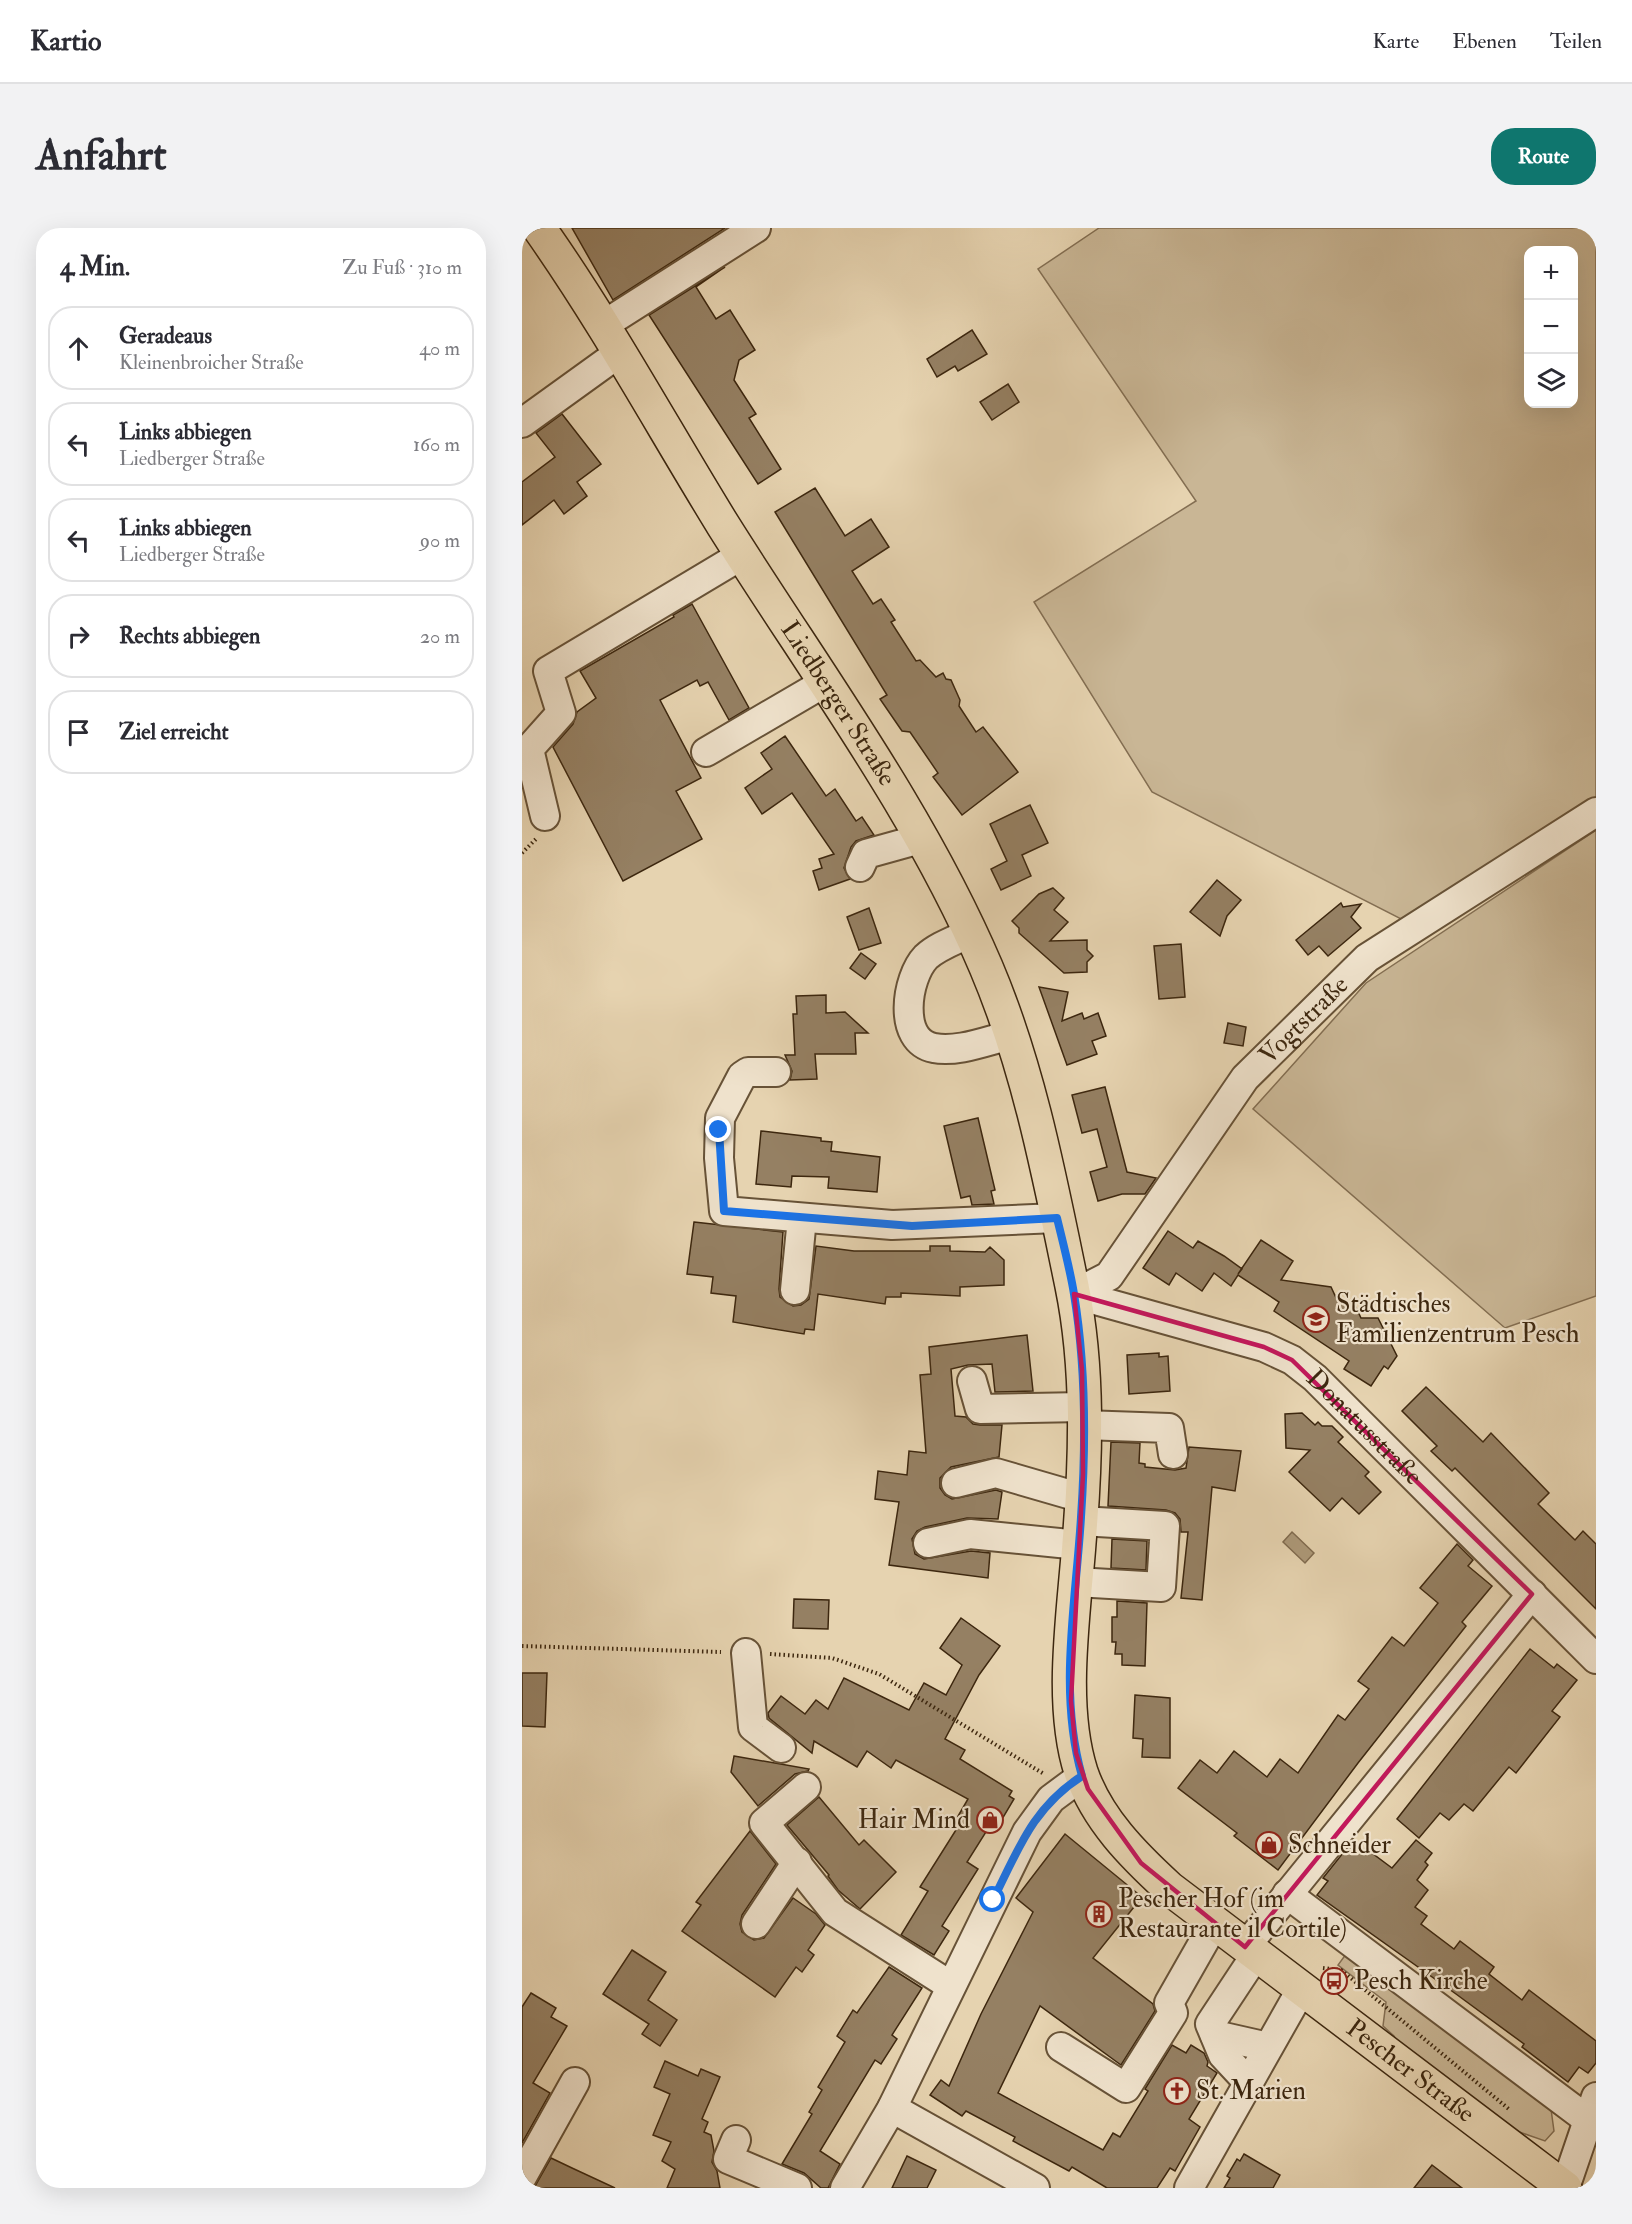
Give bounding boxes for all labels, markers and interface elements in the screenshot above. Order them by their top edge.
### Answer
text: Kartio [30,24,101,59]
text: Karte [1372,28,1419,55]
text: Ebenen [1452,28,1517,55]
text: Teilen [1550,28,1602,55]
button: Route [1491,128,1596,185]
text: Anfahrt [36,130,167,182]
map controls [1524,246,1578,408]
button: + [1524,246,1578,300]
text: 4 Min. [60,251,130,283]
text: Zu Fuß · 310 m [342,255,462,280]
button: − [1524,300,1578,354]
text: Geradeaus [119,322,212,350]
icon: ahead [62,332,95,365]
text: 40 m [419,336,460,361]
text: Kleinenbroicher Straße [119,350,304,375]
button: layers [1524,354,1578,408]
text: Links abbiegen [119,418,252,446]
icon: left [62,428,95,461]
text: 160 m [413,432,460,457]
text: Liedberger Straße [119,446,265,471]
text: Links abbiegen [119,514,252,542]
icon: left [62,524,95,557]
text: 90 m [420,528,460,553]
text: Liedberger Straße [119,542,265,567]
street label: Liedberger Straße [774,615,903,792]
icon: right [62,620,95,653]
text: Rechts abbiegen [119,622,260,650]
text: 20 m [420,624,460,649]
icon: arrive [62,716,95,749]
text: Ziel erreicht [119,718,229,746]
street label: Vogtstraße [1252,969,1355,1071]
route end [705,1116,731,1142]
place label: Städtisches Familienzentrum Pesch [1336,1288,1580,1350]
school or university icon: Städtisches Familienzentrum Pesch [1301,1304,1331,1334]
street label: Donatusstraße [1299,1362,1429,1492]
place label: Hair Mind [858,1804,970,1836]
shop icon: Hair Mind [975,1805,1005,1835]
place label: Schneider [1288,1829,1391,1861]
shop icon: Schneider [1254,1830,1284,1860]
place label: Pescher Hof (im Restaurante il Cortile) [1118,1883,1347,1945]
route start [979,1886,1005,1912]
building icon: Pescher Hof (im Restaurante il Cortile) [1084,1899,1114,1929]
place label: Pesch Kirche [1354,1965,1488,1997]
bus stop icon: Pesch Kirche [1319,1966,1349,1996]
street label: Pescher Straße [1340,2012,1481,2130]
place label: St. Marien [1196,2075,1306,2107]
church icon: St. Marien [1162,2076,1192,2106]

